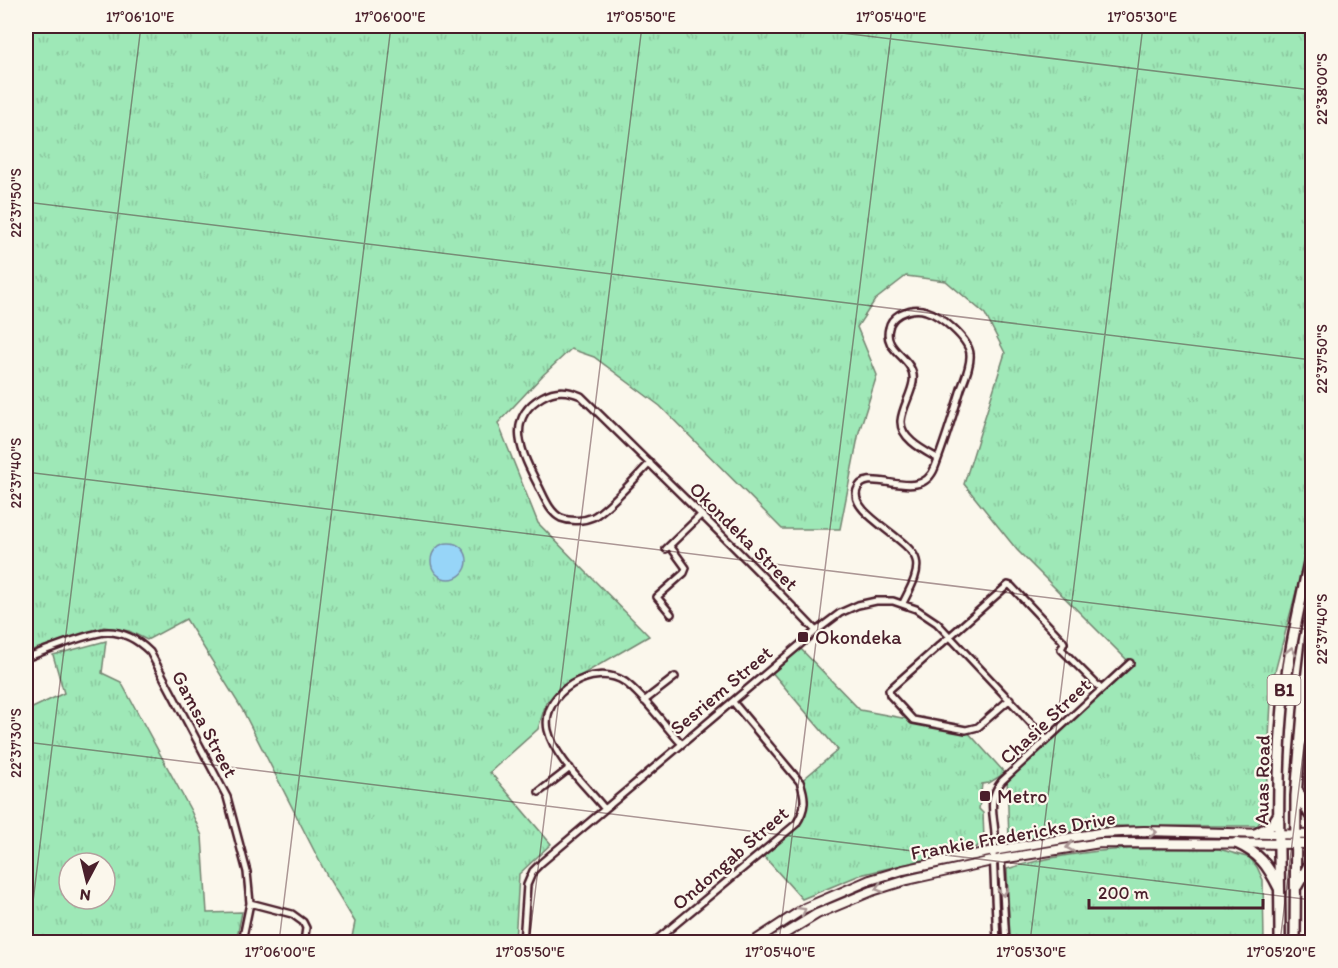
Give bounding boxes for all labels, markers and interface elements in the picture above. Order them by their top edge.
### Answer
text: 17°06'10"E [106,8,174,26]
text: 17°06'00"E [354,8,426,26]
text: 17°05'50"E [606,8,676,26]
text: 17°05'40"E [856,8,926,26]
text: 17°05'30"E [1107,8,1177,26]
text: 22°38'00"S [1313,53,1331,125]
text: 22°37'50"S [7,168,25,238]
text: 22°37'50"S [1313,324,1331,394]
text: 22°37'40"S [7,438,25,508]
street label: Okondeka Street [684,476,804,596]
text: 22°37'40"S [1313,594,1331,664]
place label: Okondeka [815,625,902,649]
marker: Okondeka [796,630,810,644]
street label: Sesriem Street [665,640,777,740]
one-way arrow [1284,646,1297,656]
street label: Gamsa Street [167,666,243,782]
street label: Chasie Street [995,673,1096,769]
road number: B1 [1268,675,1300,705]
text: 22°37'30"S [7,708,25,778]
street label: Auas Road [1249,734,1275,825]
place label: Metro [997,784,1047,808]
marker: Metro [978,789,992,803]
street label: Ondongab Street [667,801,794,915]
street label: Frankie Fredericks Drive [909,805,1117,865]
one-way arrow [1148,825,1157,838]
one-way arrow [1065,840,1075,853]
north arrow [57,851,117,911]
scale bar [1089,872,1263,910]
one-way arrow [875,881,885,894]
text: 200 m [1098,882,1149,904]
text: N [79,885,92,905]
one-way arrow [996,888,1009,897]
one-way arrow [796,907,806,918]
text: 17°06'00"E [244,943,316,961]
text: 17°05'50"E [495,943,565,961]
text: 17°05'40"E [745,943,815,961]
text: 17°05'30"E [996,943,1066,961]
text: 17°05'20"E [1246,943,1316,961]

